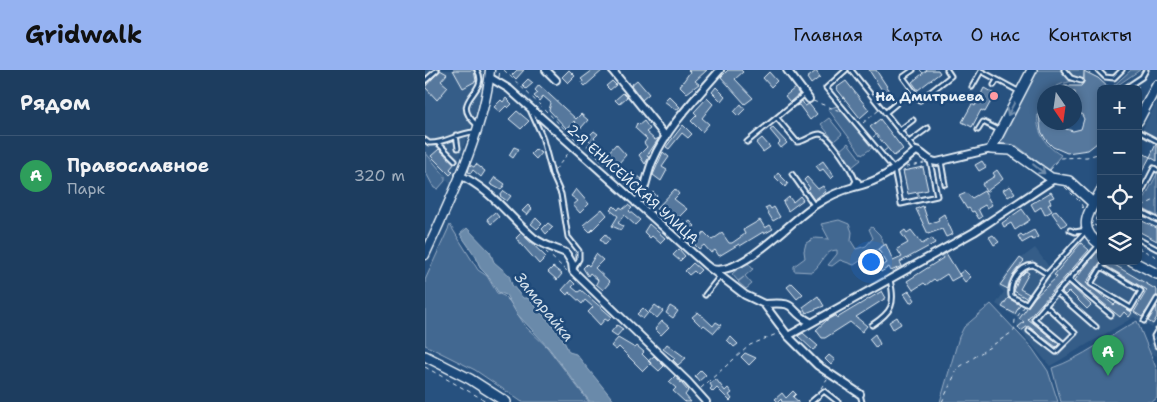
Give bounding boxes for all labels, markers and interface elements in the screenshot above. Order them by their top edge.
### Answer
text: Gridwalk [25,19,142,51]
text: Главная [793,23,863,47]
text: Карта [891,23,943,47]
text: О нас [971,23,1020,47]
text: Контакты [1048,23,1132,47]
north arrow [1037,85,1082,130]
map controls [1097,85,1142,265]
button: + [1097,85,1142,130]
place label: На Дмитриева [875,87,984,105]
text: Рядом [20,89,90,117]
marker: На Дмитриева [988,90,1000,102]
one-way arrow [1006,101,1015,116]
street label: 2-Я ЕНИСЕЙСКАЯ УЛИЦА [563,120,703,248]
button: − [1097,130,1142,175]
text: Православное [67,153,209,178]
one-way arrow [1032,164,1046,174]
text: A [30,165,42,186]
text: 320 m [354,165,405,186]
button: locate [1097,175,1142,220]
text: Парк [67,178,105,199]
button: layers [1097,220,1142,265]
your location [858,249,884,275]
water label: Замарайка [510,268,578,346]
pin: A [1092,335,1124,376]

